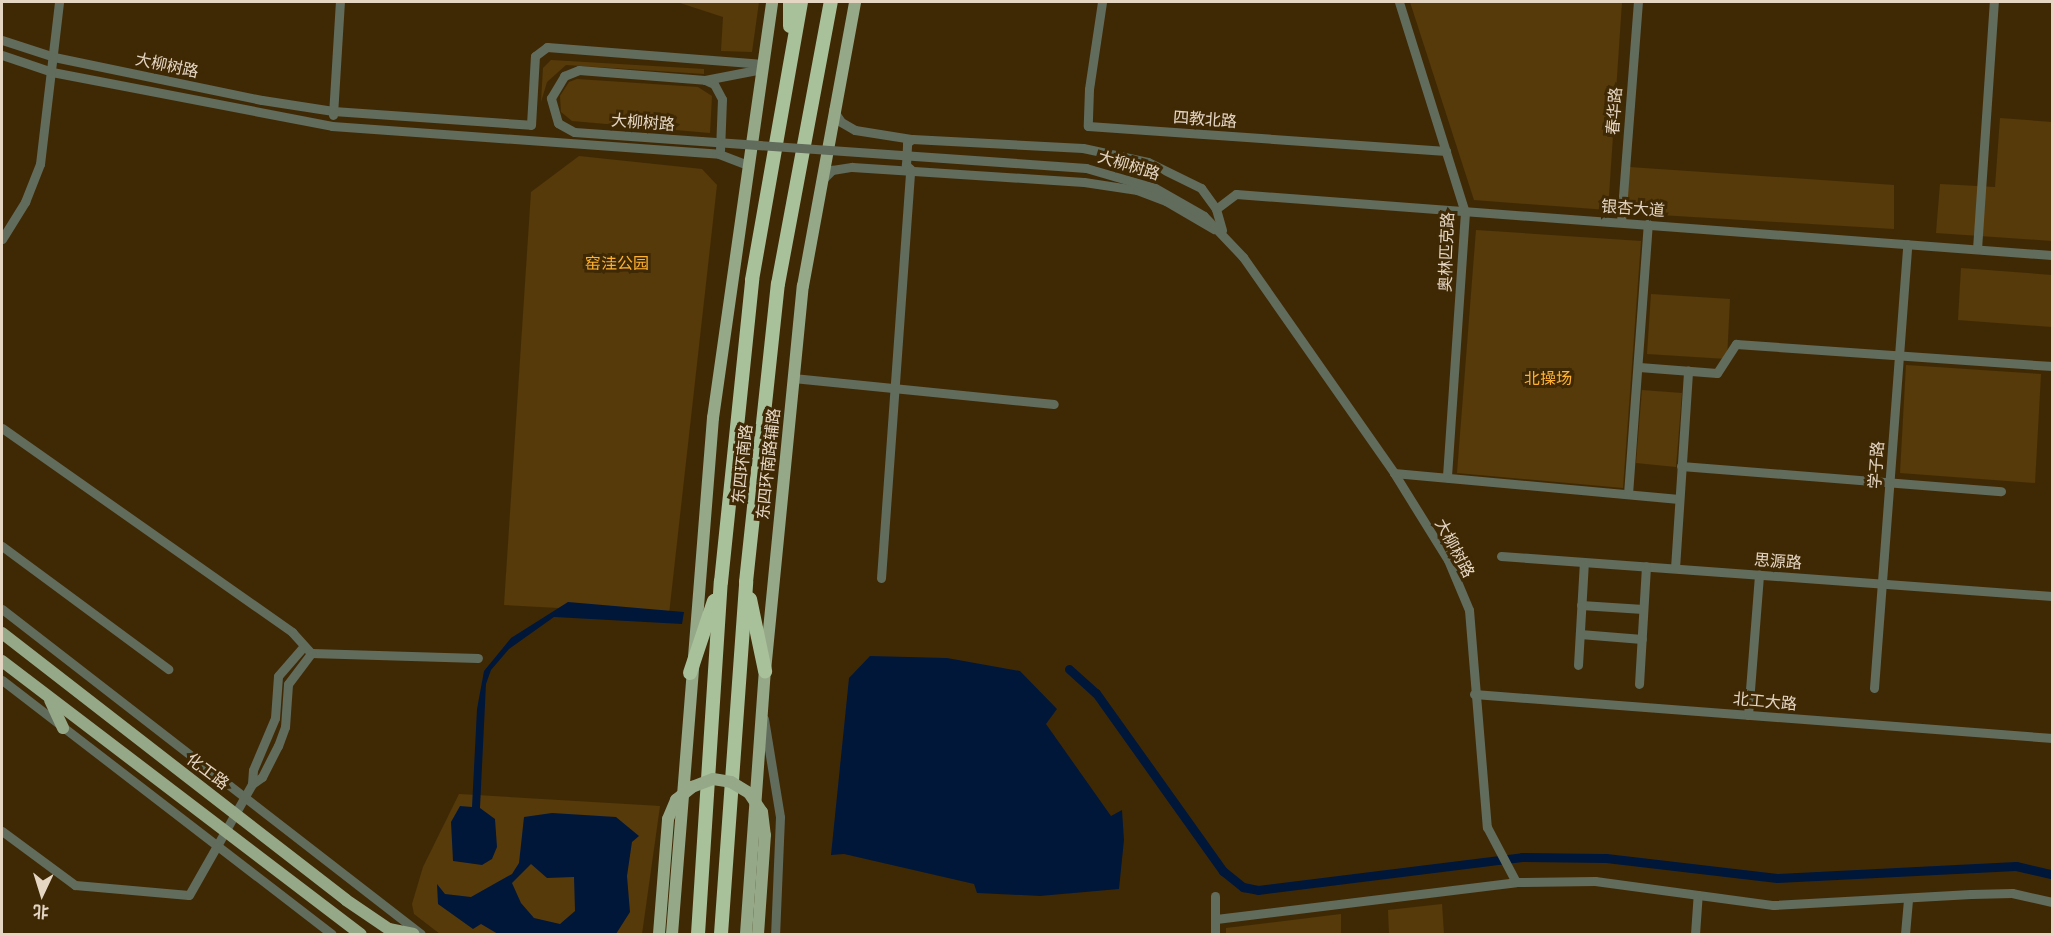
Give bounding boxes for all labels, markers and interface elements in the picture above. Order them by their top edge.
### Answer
street label: 大柳树路 [134,49,200,81]
street label: 春华路 [1603,86,1625,136]
street label: 四教北路 [1172,107,1238,131]
street label: 大柳树路 [610,110,676,134]
street label: 大柳树路 [1096,146,1162,184]
street label: 银杏大道 [1600,196,1666,220]
street label: 奥林匹克路 [1435,212,1457,292]
park label: 窑洼公园 [585,253,649,273]
park label: 北操场 [1524,368,1572,388]
street label: 东四环南路辅路 [753,407,783,521]
street label: 东四环南路 [728,423,756,505]
street label: 学子路 [1865,440,1887,490]
street label: 大柳树路 [1432,515,1478,581]
street label: 思源路 [1753,550,1803,572]
street label: 北工大路 [1732,689,1798,713]
street label: 化工路 [183,749,233,793]
north arrow [12,864,72,924]
text: 北 [32,902,49,921]

